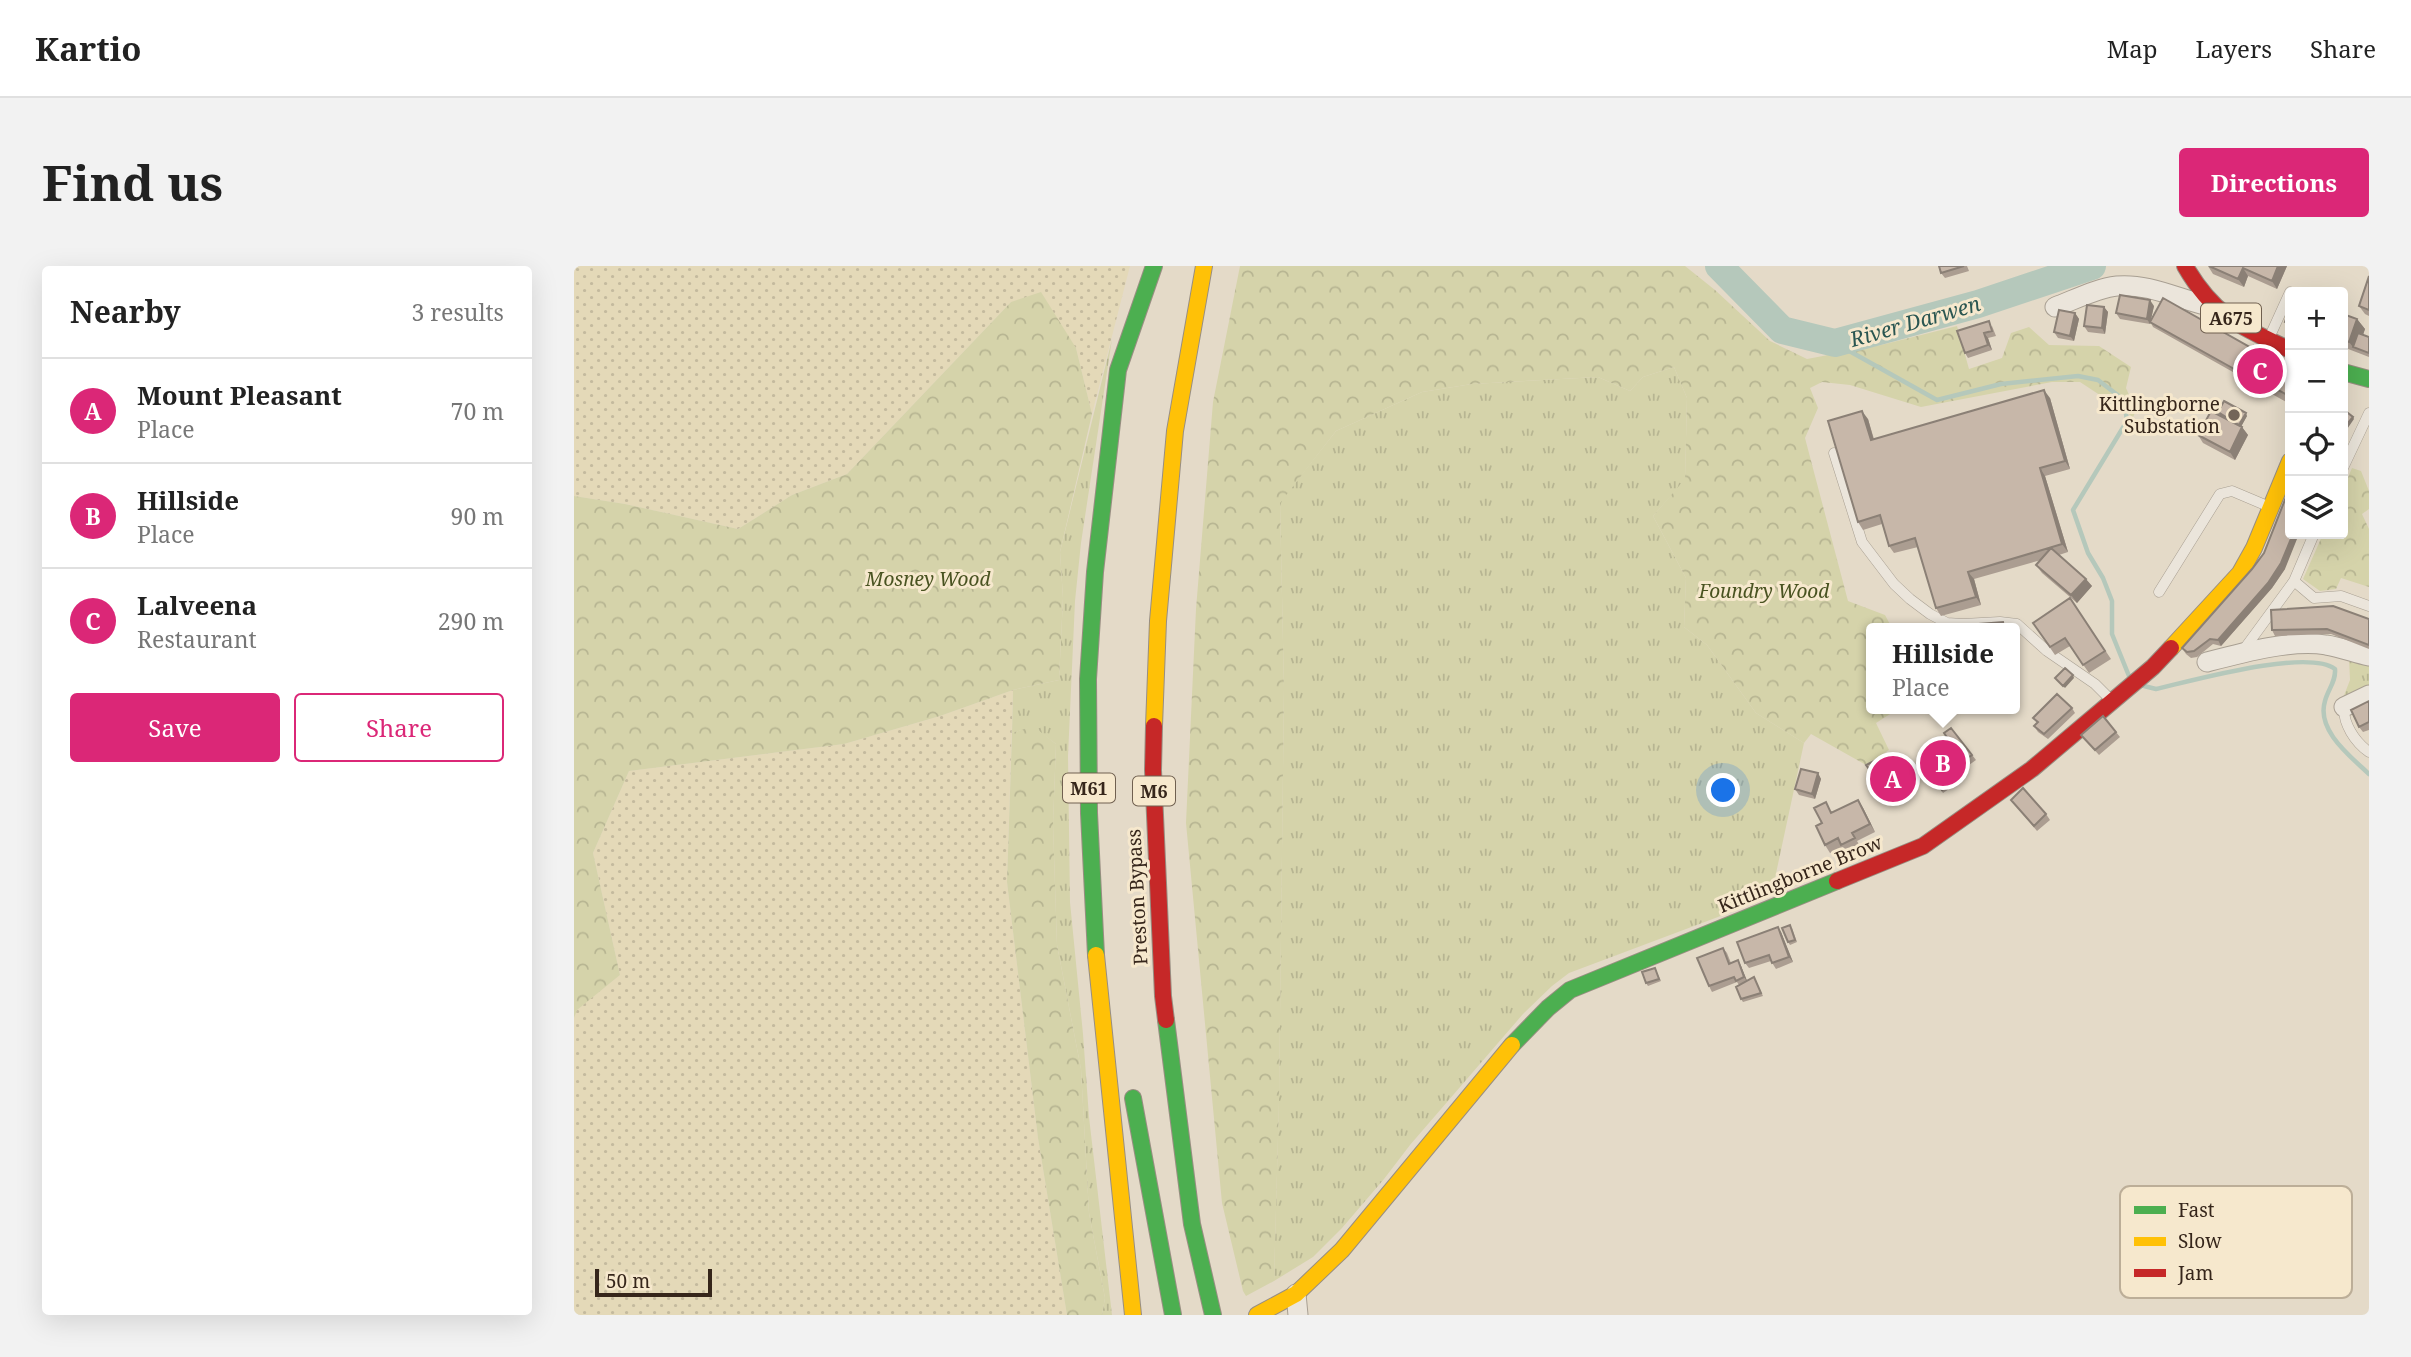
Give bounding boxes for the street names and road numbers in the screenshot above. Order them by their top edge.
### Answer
road number: A675 [2201,304,2261,332]
road number: M61 [1063,774,1115,802]
road number: M6 [1133,776,1175,806]
street label: Preston Bypass [1120,828,1154,966]
street label: Kittlingborne Brow [1714,829,1887,919]

